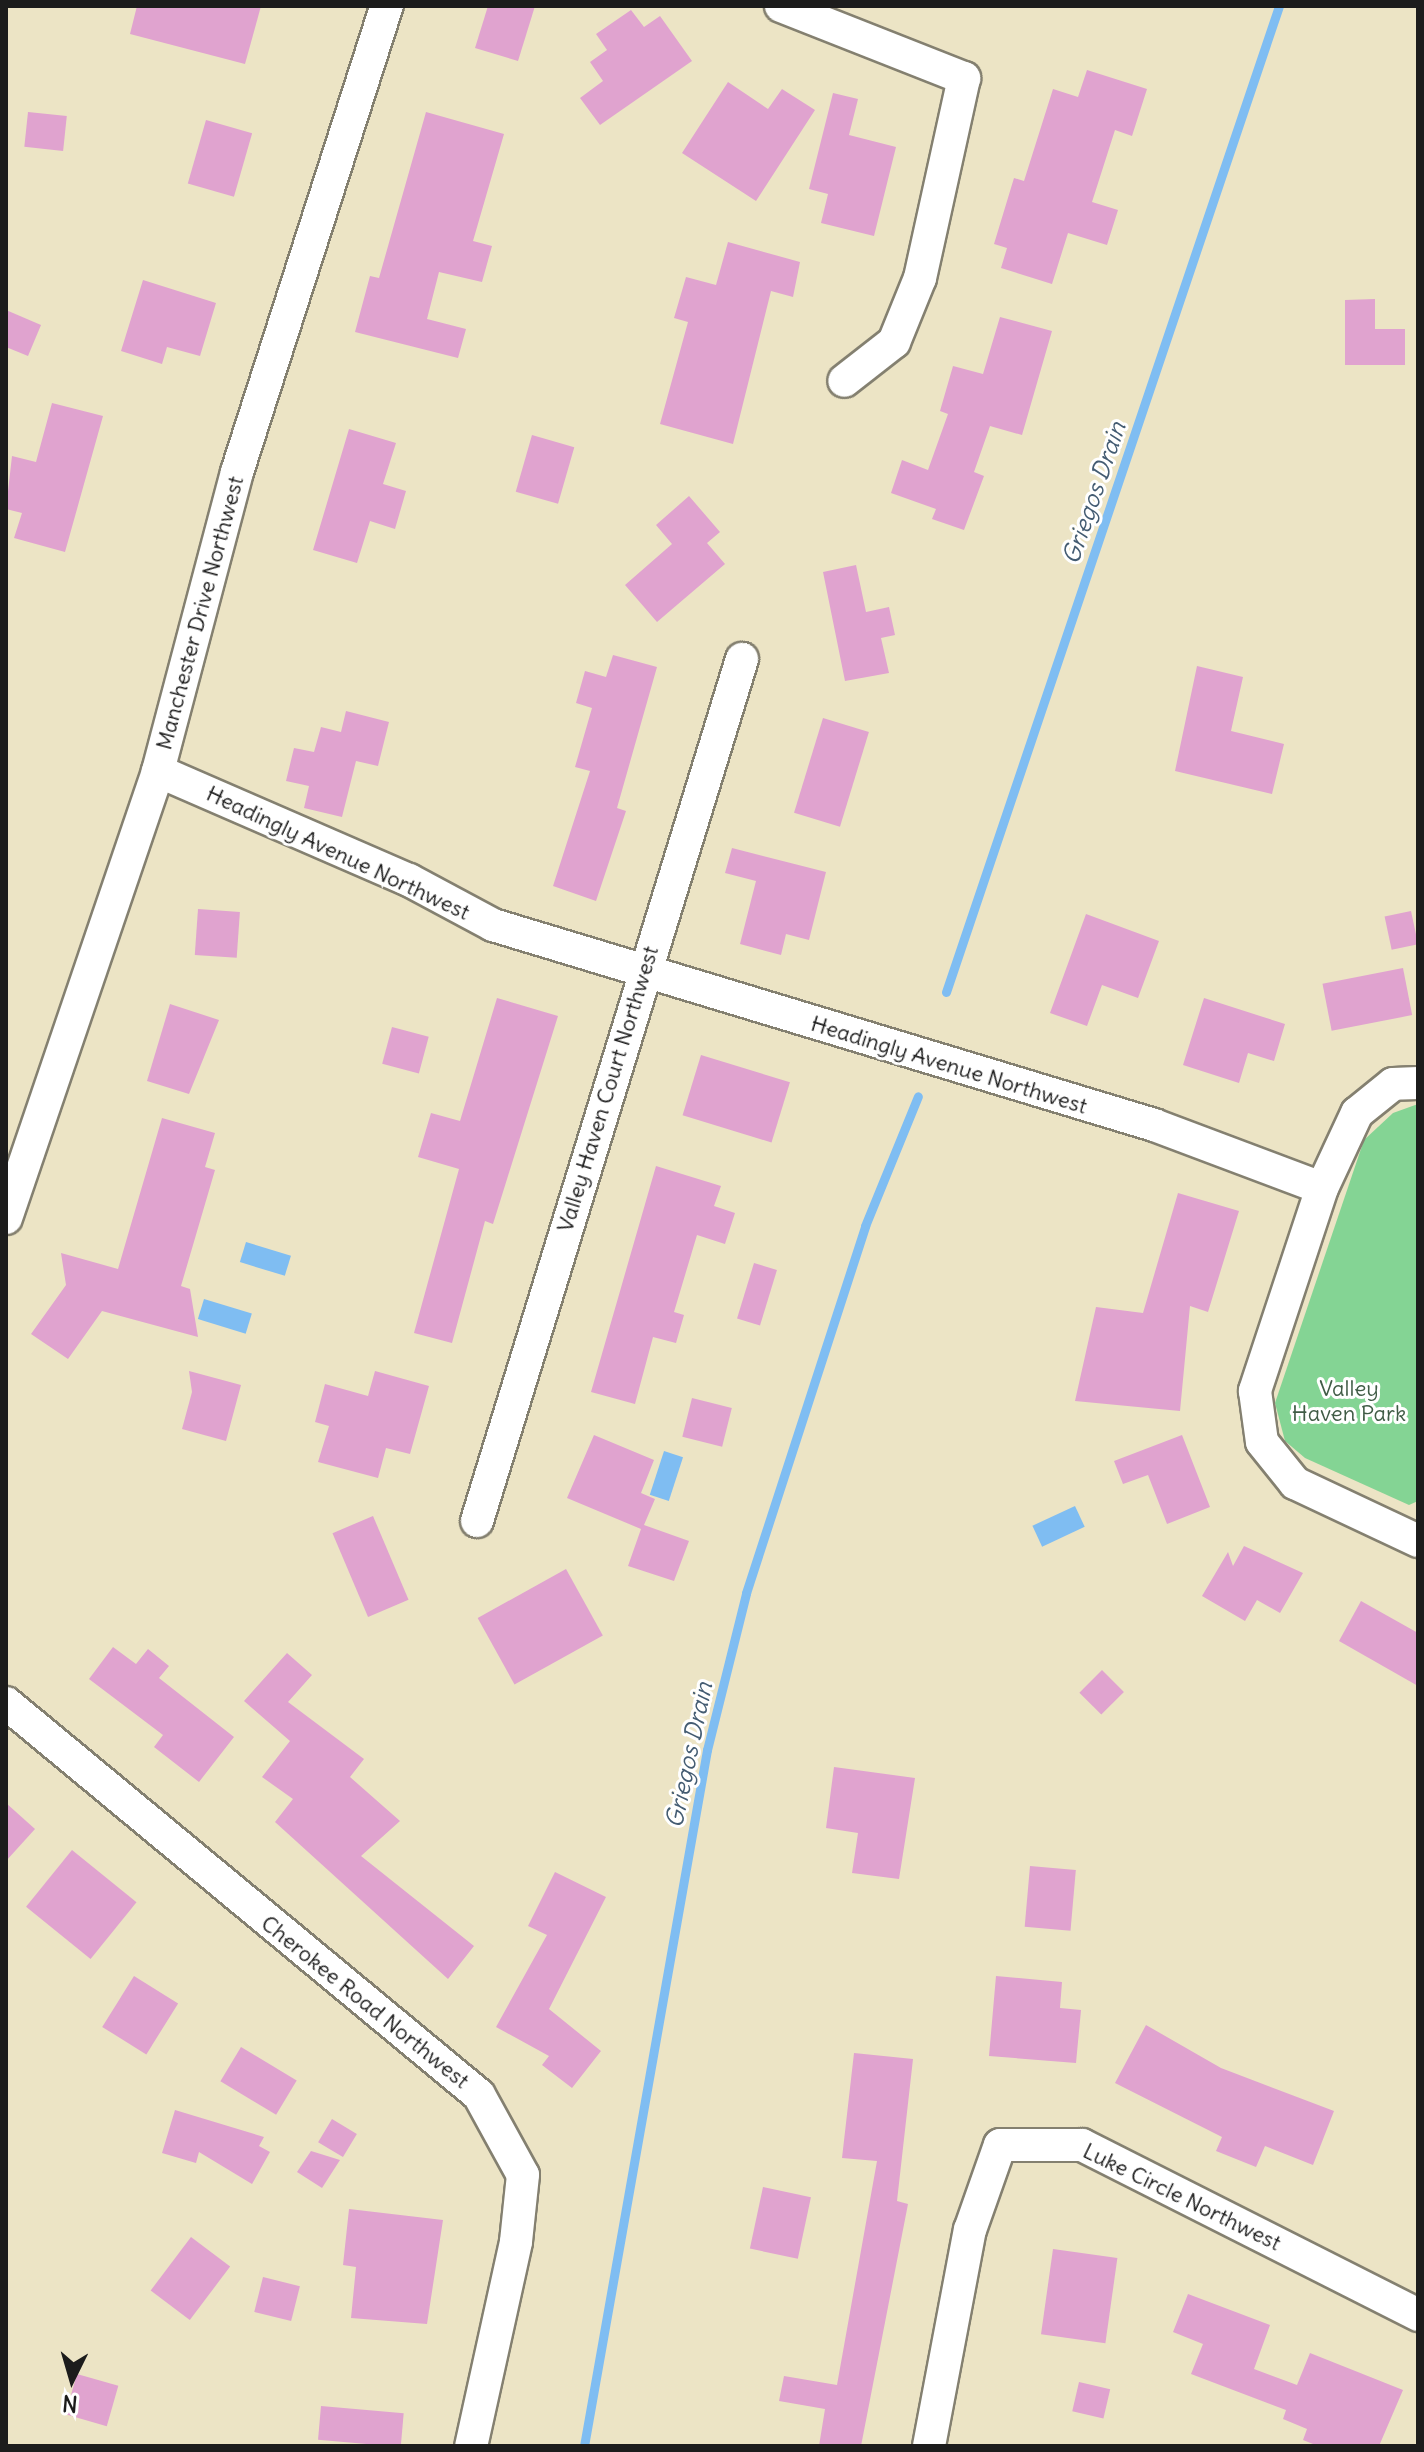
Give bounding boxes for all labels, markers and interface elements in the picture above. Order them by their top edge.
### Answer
water label: Griegos Drain [1056,418,1132,568]
street label: Manchester Drive Northwest [151,473,249,753]
street label: Headingly Avenue Northwest [202,780,474,926]
street label: Valley Haven Court Northwest [552,943,664,1235]
street label: Headingly Avenue Northwest [808,1010,1090,1120]
park label: Valley Haven Park [1292,1375,1406,1426]
water label: Griegos Drain [659,1679,719,1831]
street label: Cherokee Road Northwest [256,1910,474,2094]
street label: Luke Circle Northwest [1079,2138,1285,2256]
north arrow [32,2340,112,2420]
text: N [61,2389,79,2419]

